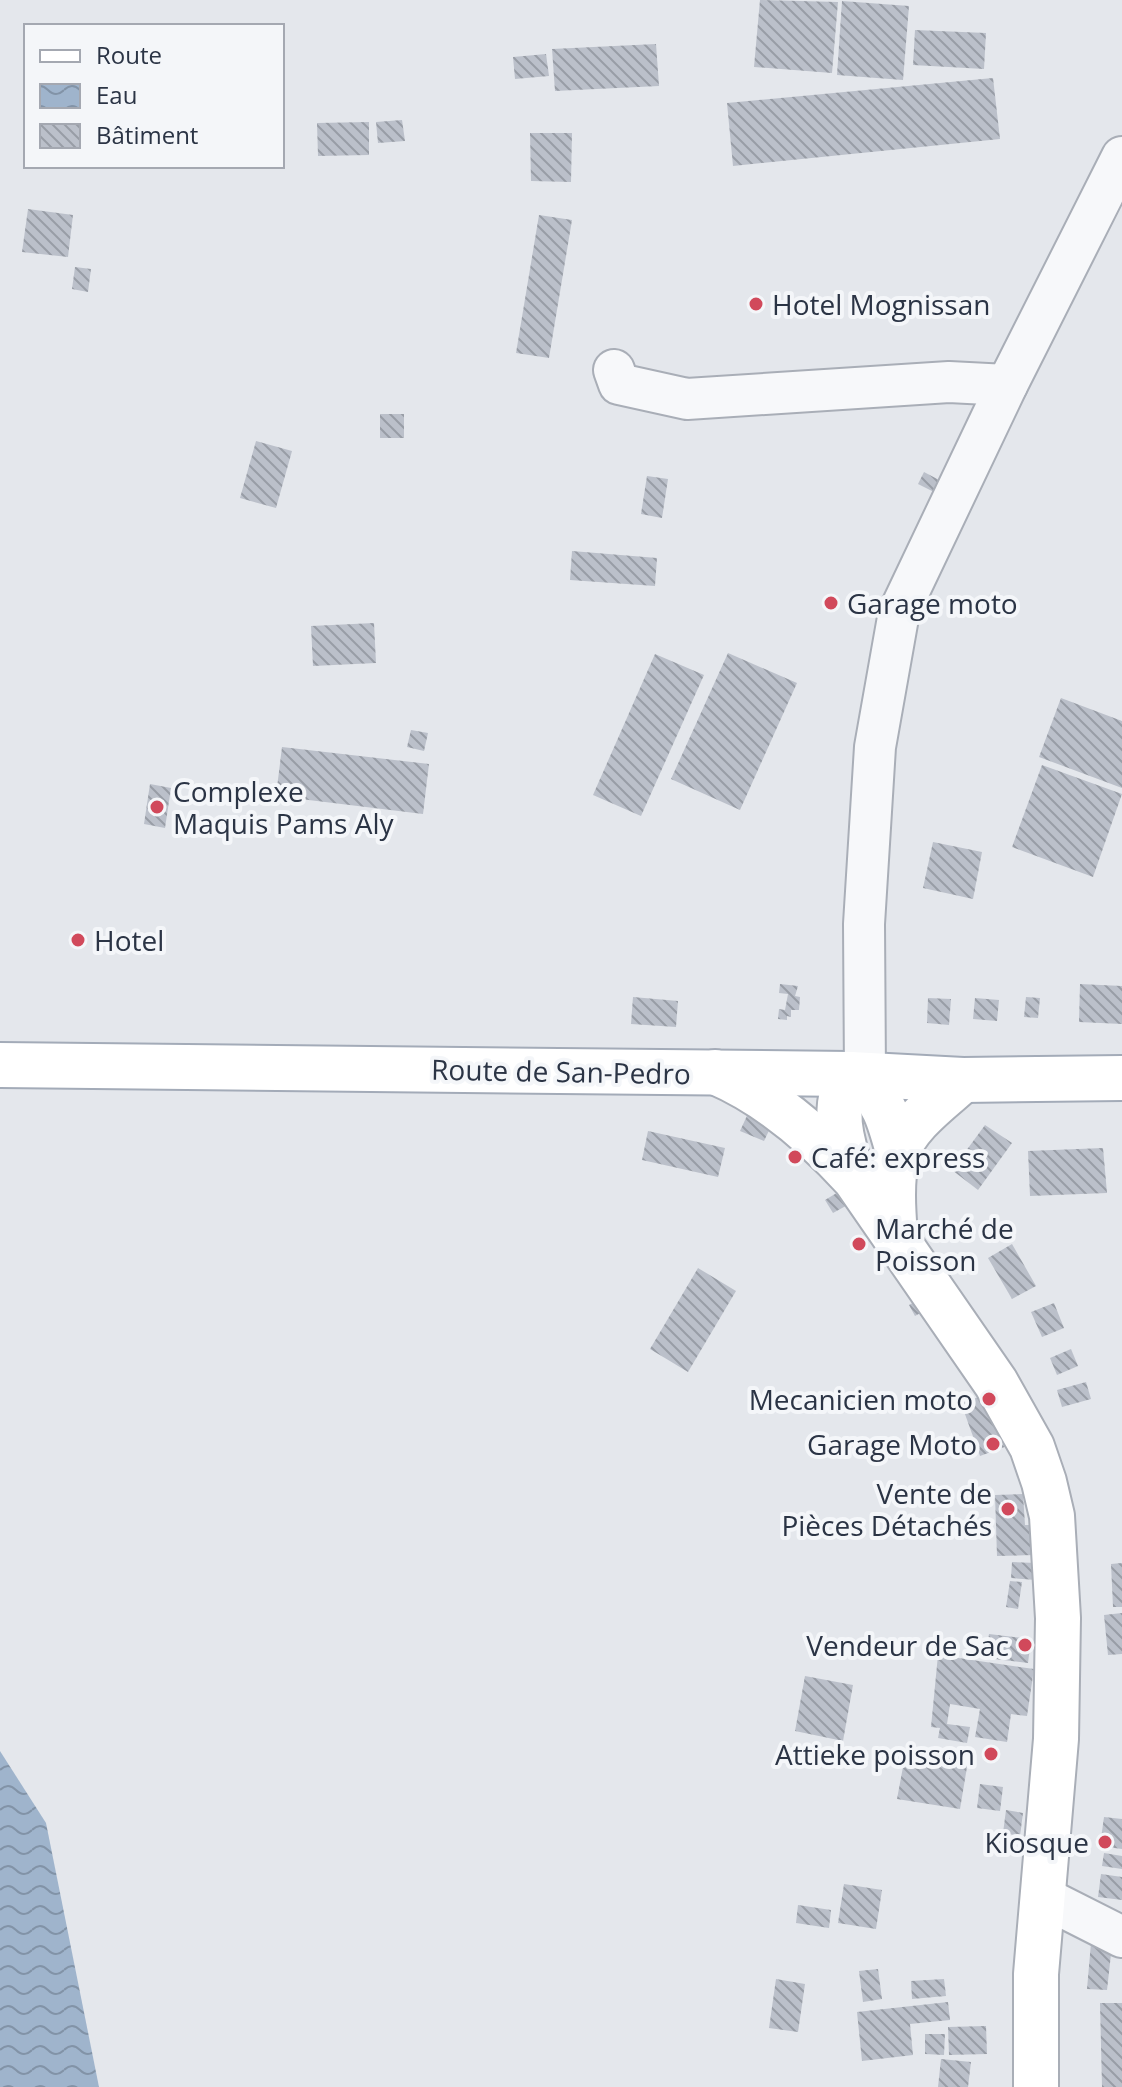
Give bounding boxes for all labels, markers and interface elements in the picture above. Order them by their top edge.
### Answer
legend [24,24,284,168]
text: Route [96,38,162,71]
text: Eau [96,78,137,111]
text: Bâtiment [96,118,198,151]
place label: Hotel Mognissan [772,285,990,323]
marker: Hotel Mognissan [747,295,765,313]
place label: Garage moto [847,584,1018,622]
marker: Garage moto [822,594,840,612]
place label: Complexe Maquis Pams Aly [173,772,394,842]
marker: Complexe Maquis Pams Aly [148,798,166,816]
place label: Hotel [94,921,164,959]
marker: Hotel [69,931,87,949]
street label: Route de San-Pedro [431,1050,691,1092]
place label: Café: express [811,1138,985,1176]
marker: Café: express [786,1148,804,1166]
place label: Marché de Poisson [875,1209,1014,1279]
marker: Marché de Poisson [850,1235,868,1253]
place label: Mecanicien moto [749,1380,973,1418]
marker: Mecanicien moto [980,1390,998,1408]
place label: Garage Moto [807,1425,977,1463]
marker: Garage Moto [984,1435,1002,1453]
place label: Vente de Pièces Détachés [781,1474,992,1544]
marker: Vente de Pièces Détachés [999,1500,1017,1518]
place label: Vendeur de Sac [806,1626,1009,1664]
marker: Vendeur de Sac [1016,1636,1034,1654]
place label: Attieke poisson [775,1735,975,1773]
marker: Attieke poisson [982,1745,1000,1763]
place label: Kiosque [985,1823,1089,1861]
marker: Kiosque [1096,1833,1114,1851]

